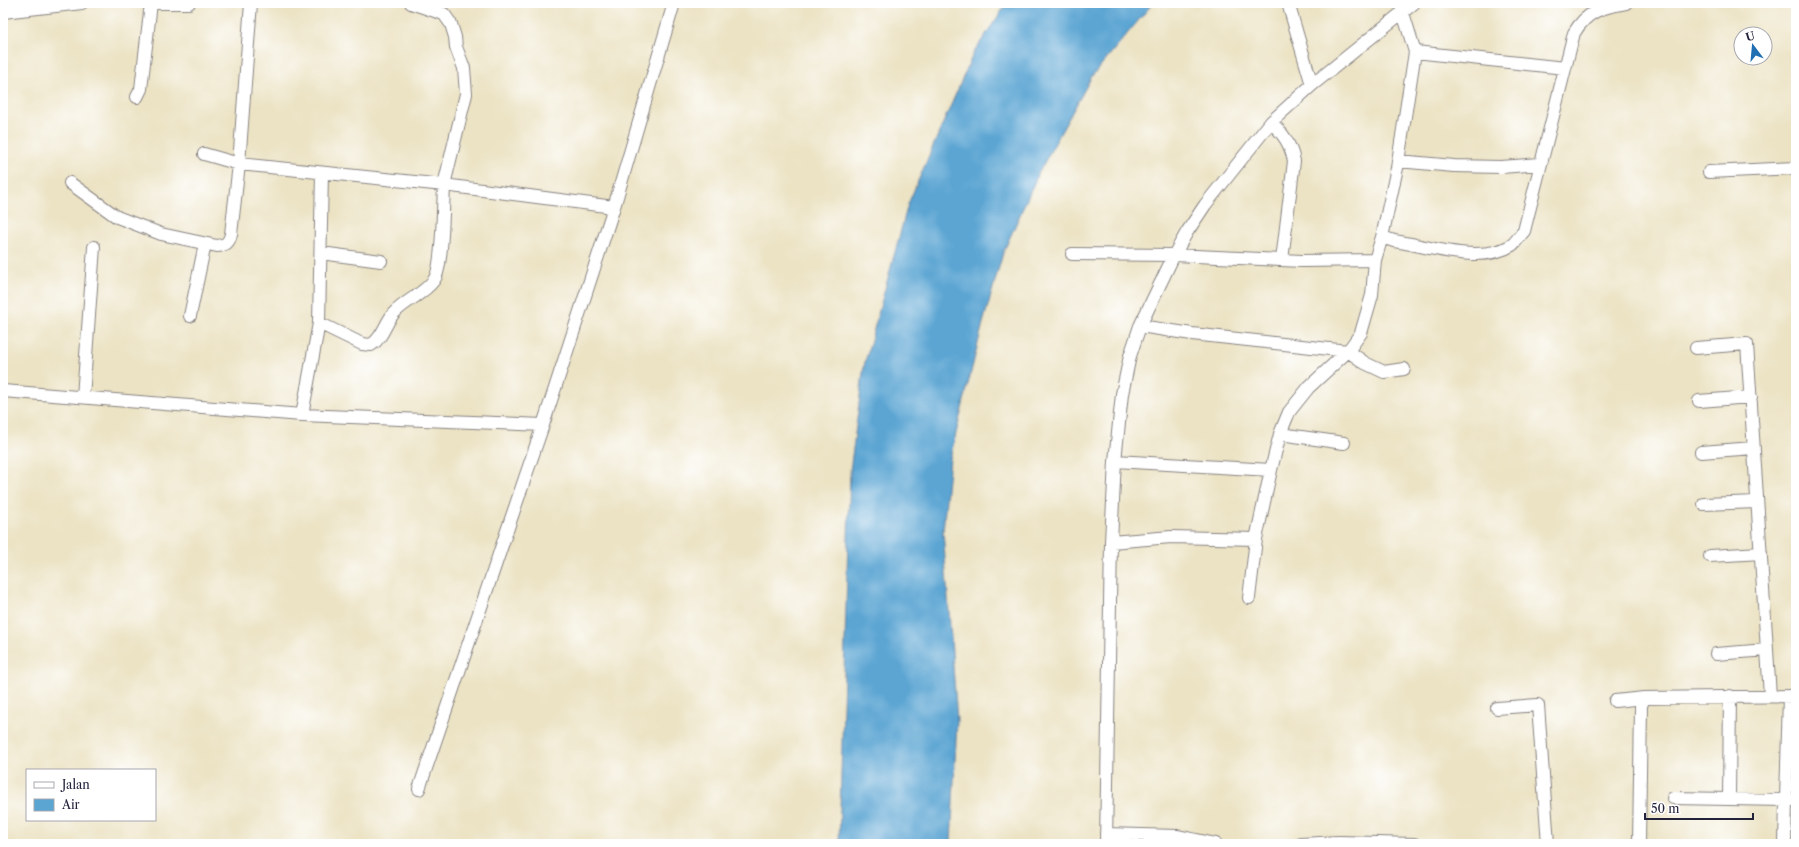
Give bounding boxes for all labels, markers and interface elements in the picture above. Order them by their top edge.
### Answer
north arrow [1733,26,1773,66]
text: U [1744,28,1757,44]
legend [26,769,156,821]
text: Jalan [60,777,90,792]
scale bar [1645,795,1753,821]
text: Air [61,797,80,812]
text: 50 m [1651,801,1680,816]

